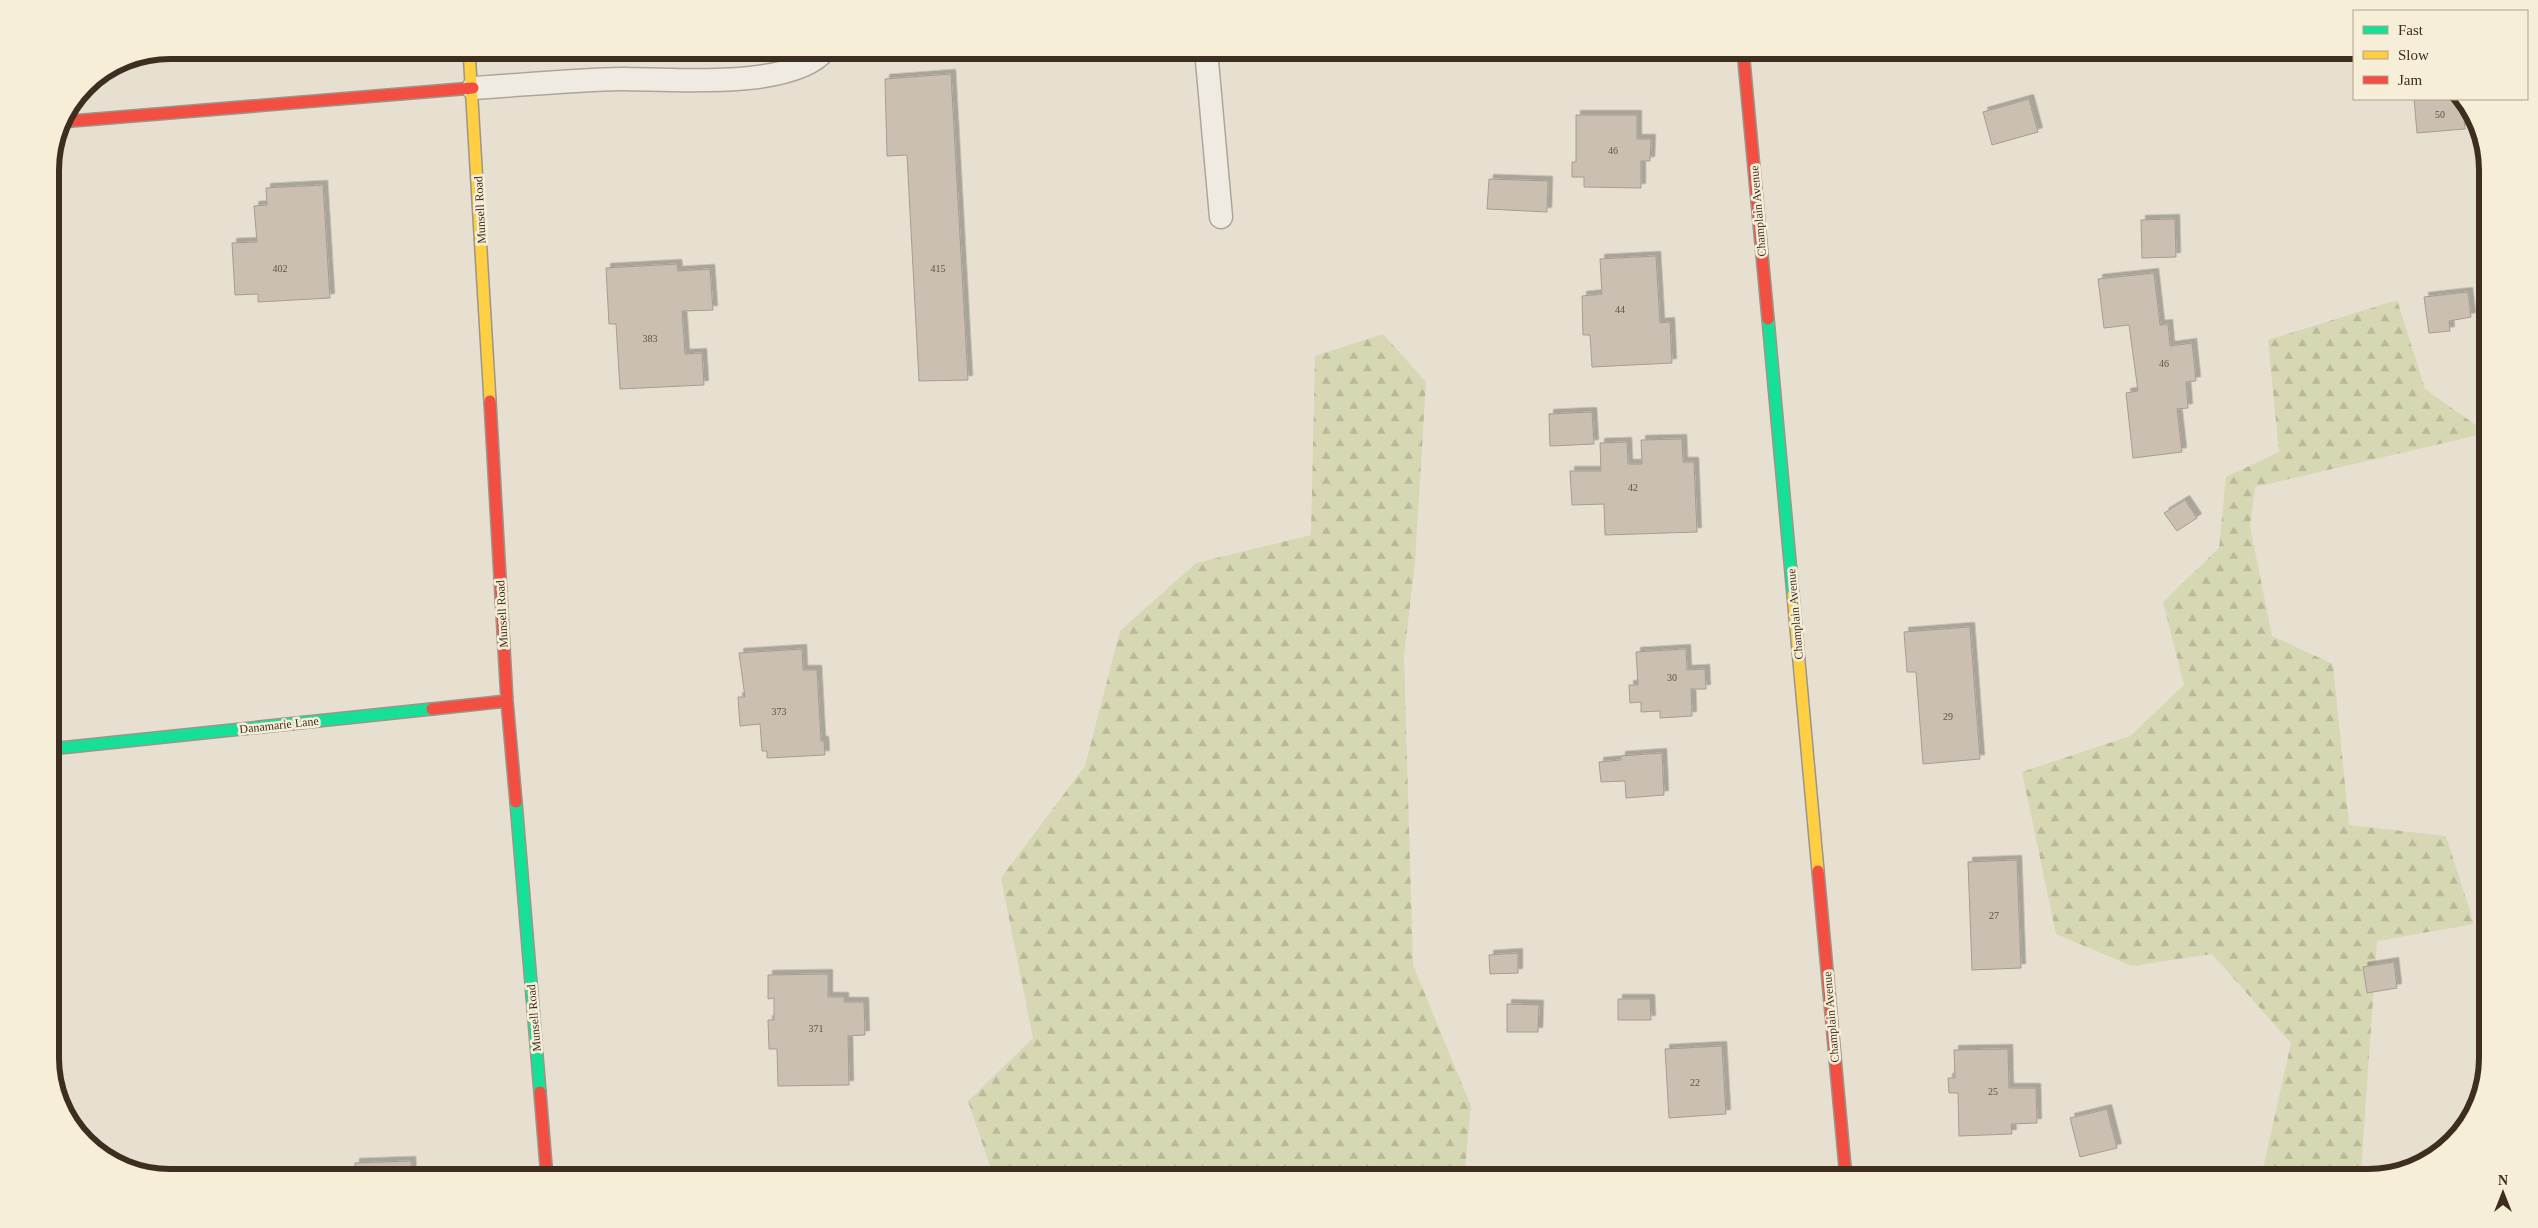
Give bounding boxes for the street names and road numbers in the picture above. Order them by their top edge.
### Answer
street label: Champlain Avenue [1747,165,1769,257]
street label: Munsell Road [471,176,489,244]
street label: Champlain Avenue [1784,568,1806,660]
street label: Munsell Road [493,580,511,648]
street label: Danamarie Lane [239,714,319,736]
street label: Champlain Avenue [1820,971,1842,1063]
street label: Munsell Road [524,984,544,1052]

